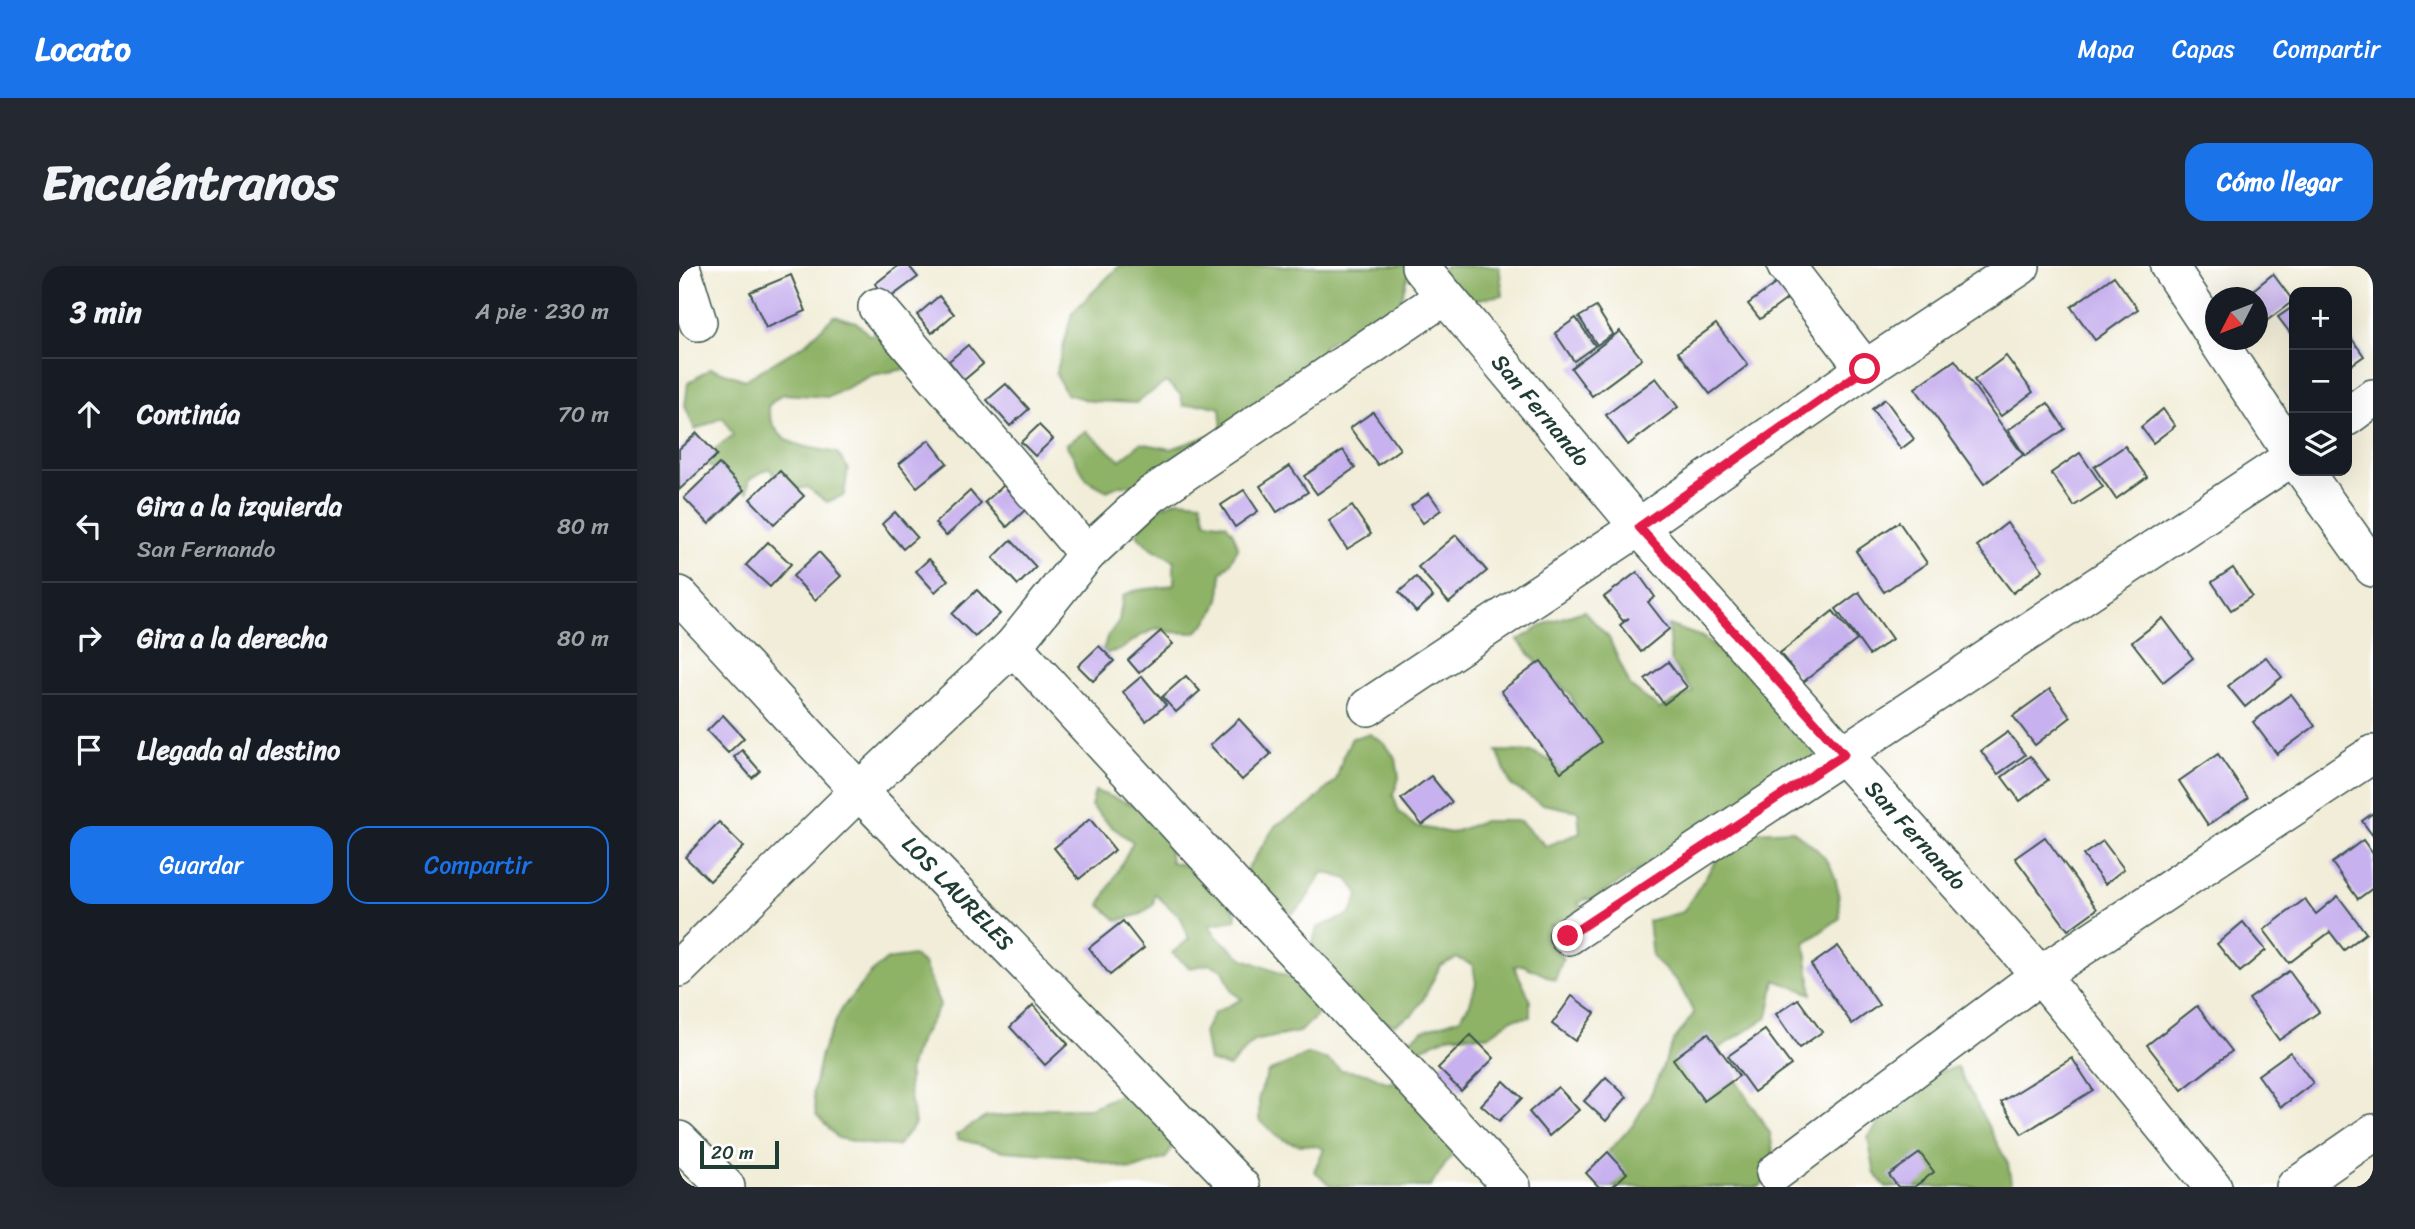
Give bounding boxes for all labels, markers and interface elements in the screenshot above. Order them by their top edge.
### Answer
text: Locato [35,20,131,78]
text: Mapa [2078,28,2134,70]
text: Capas [2172,28,2235,70]
text: Compartir [2273,28,2380,70]
text: Encuéntranos [42,139,338,226]
button: Cómo llegar [2185,143,2373,221]
text: 3 min [70,285,142,339]
north arrow [2205,287,2268,350]
map controls [2289,287,2352,476]
button: + [2289,287,2352,350]
text: A pie · 230 m [475,291,609,332]
street label: San Fernando [1480,344,1601,477]
button: − [2289,350,2352,413]
route start [1849,353,1880,384]
text: Continúa [137,391,240,437]
text: 70 m [558,394,609,435]
icon: ahead [70,395,108,433]
button: layers [2289,413,2352,476]
text: Gira a la izquierda [137,483,342,529]
text: 80 m [557,506,609,547]
icon: left [70,507,108,545]
text: San Fernando [137,529,275,570]
text: Gira a la derecha [137,615,328,661]
text: 80 m [557,618,609,659]
icon: right [70,619,108,657]
text: Llegada al destino [137,727,340,773]
icon: arrive [70,731,108,769]
street label: San Fernando [1854,770,1977,901]
button: Guardar [70,826,333,904]
button: Compartir [347,826,609,904]
street label: LOS LAURELES [891,826,1024,961]
route end [1552,920,1583,951]
text: 20 m [711,1136,754,1169]
scale bar [700,1138,779,1170]

